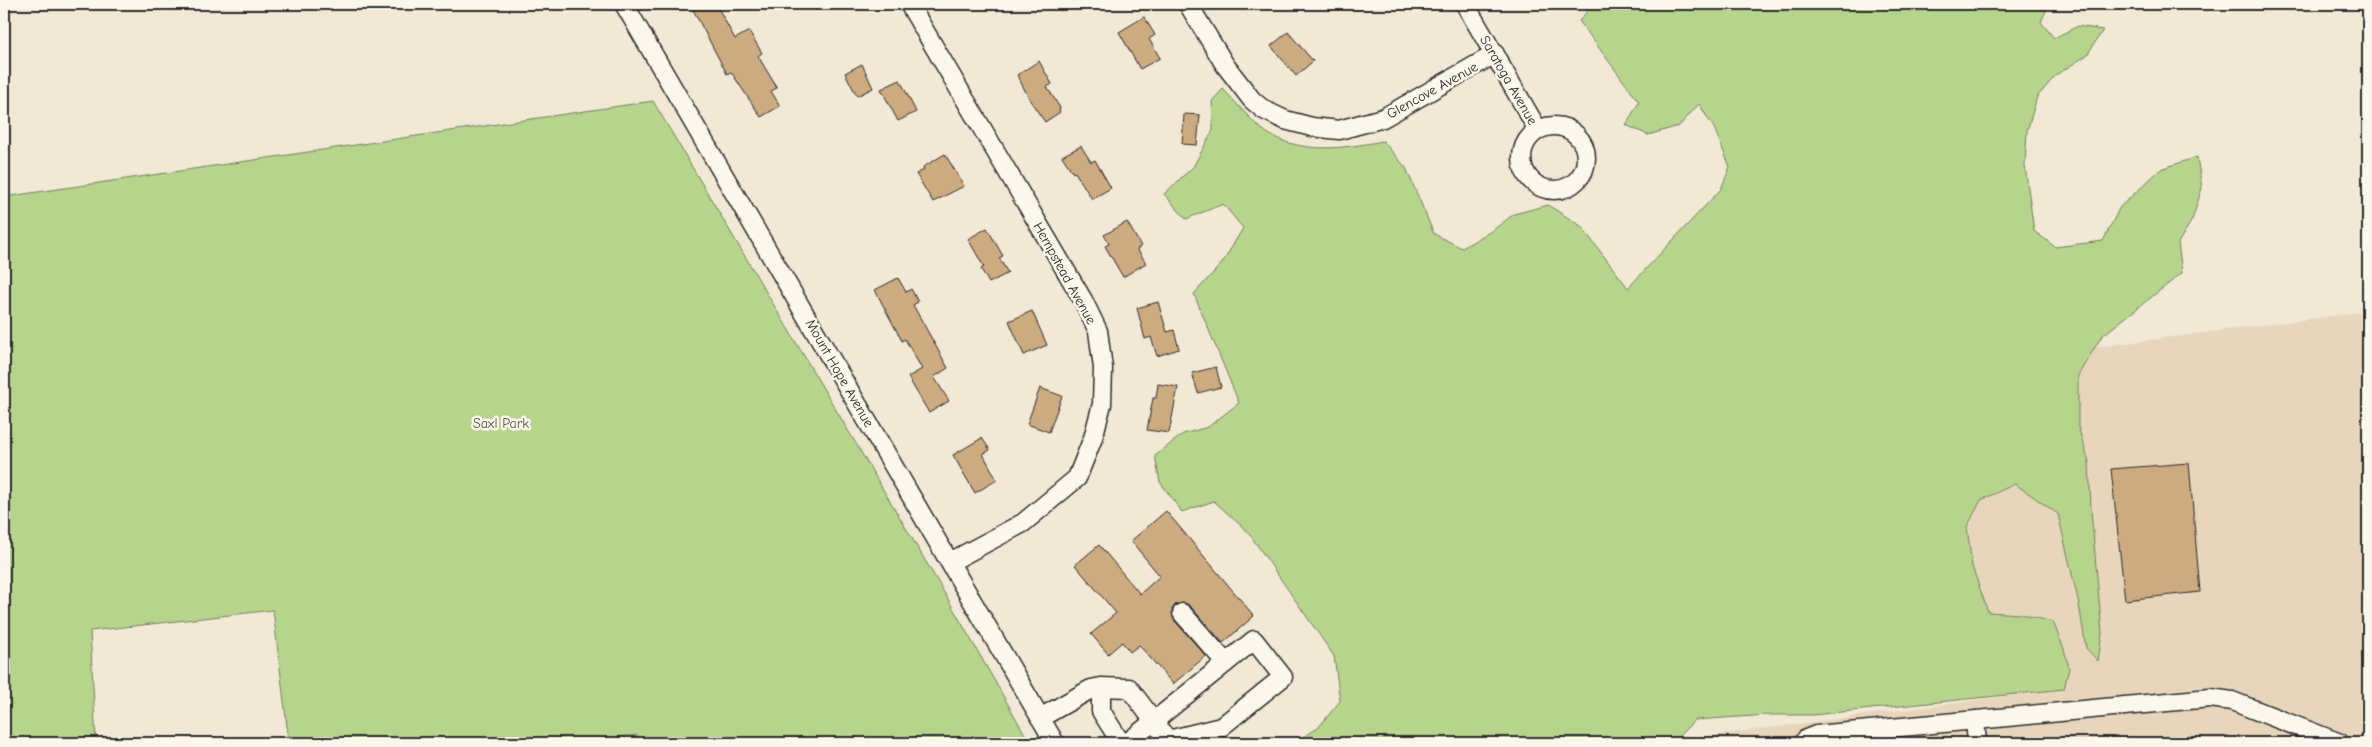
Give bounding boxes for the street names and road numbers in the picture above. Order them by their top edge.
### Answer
street label: Saratoga Avenue [1476,33,1541,128]
street label: Glencove Avenue [1384,58,1481,123]
street label: Hempstead Avenue [1029,219,1100,327]
street label: Mount Hope Avenue [802,316,877,430]

